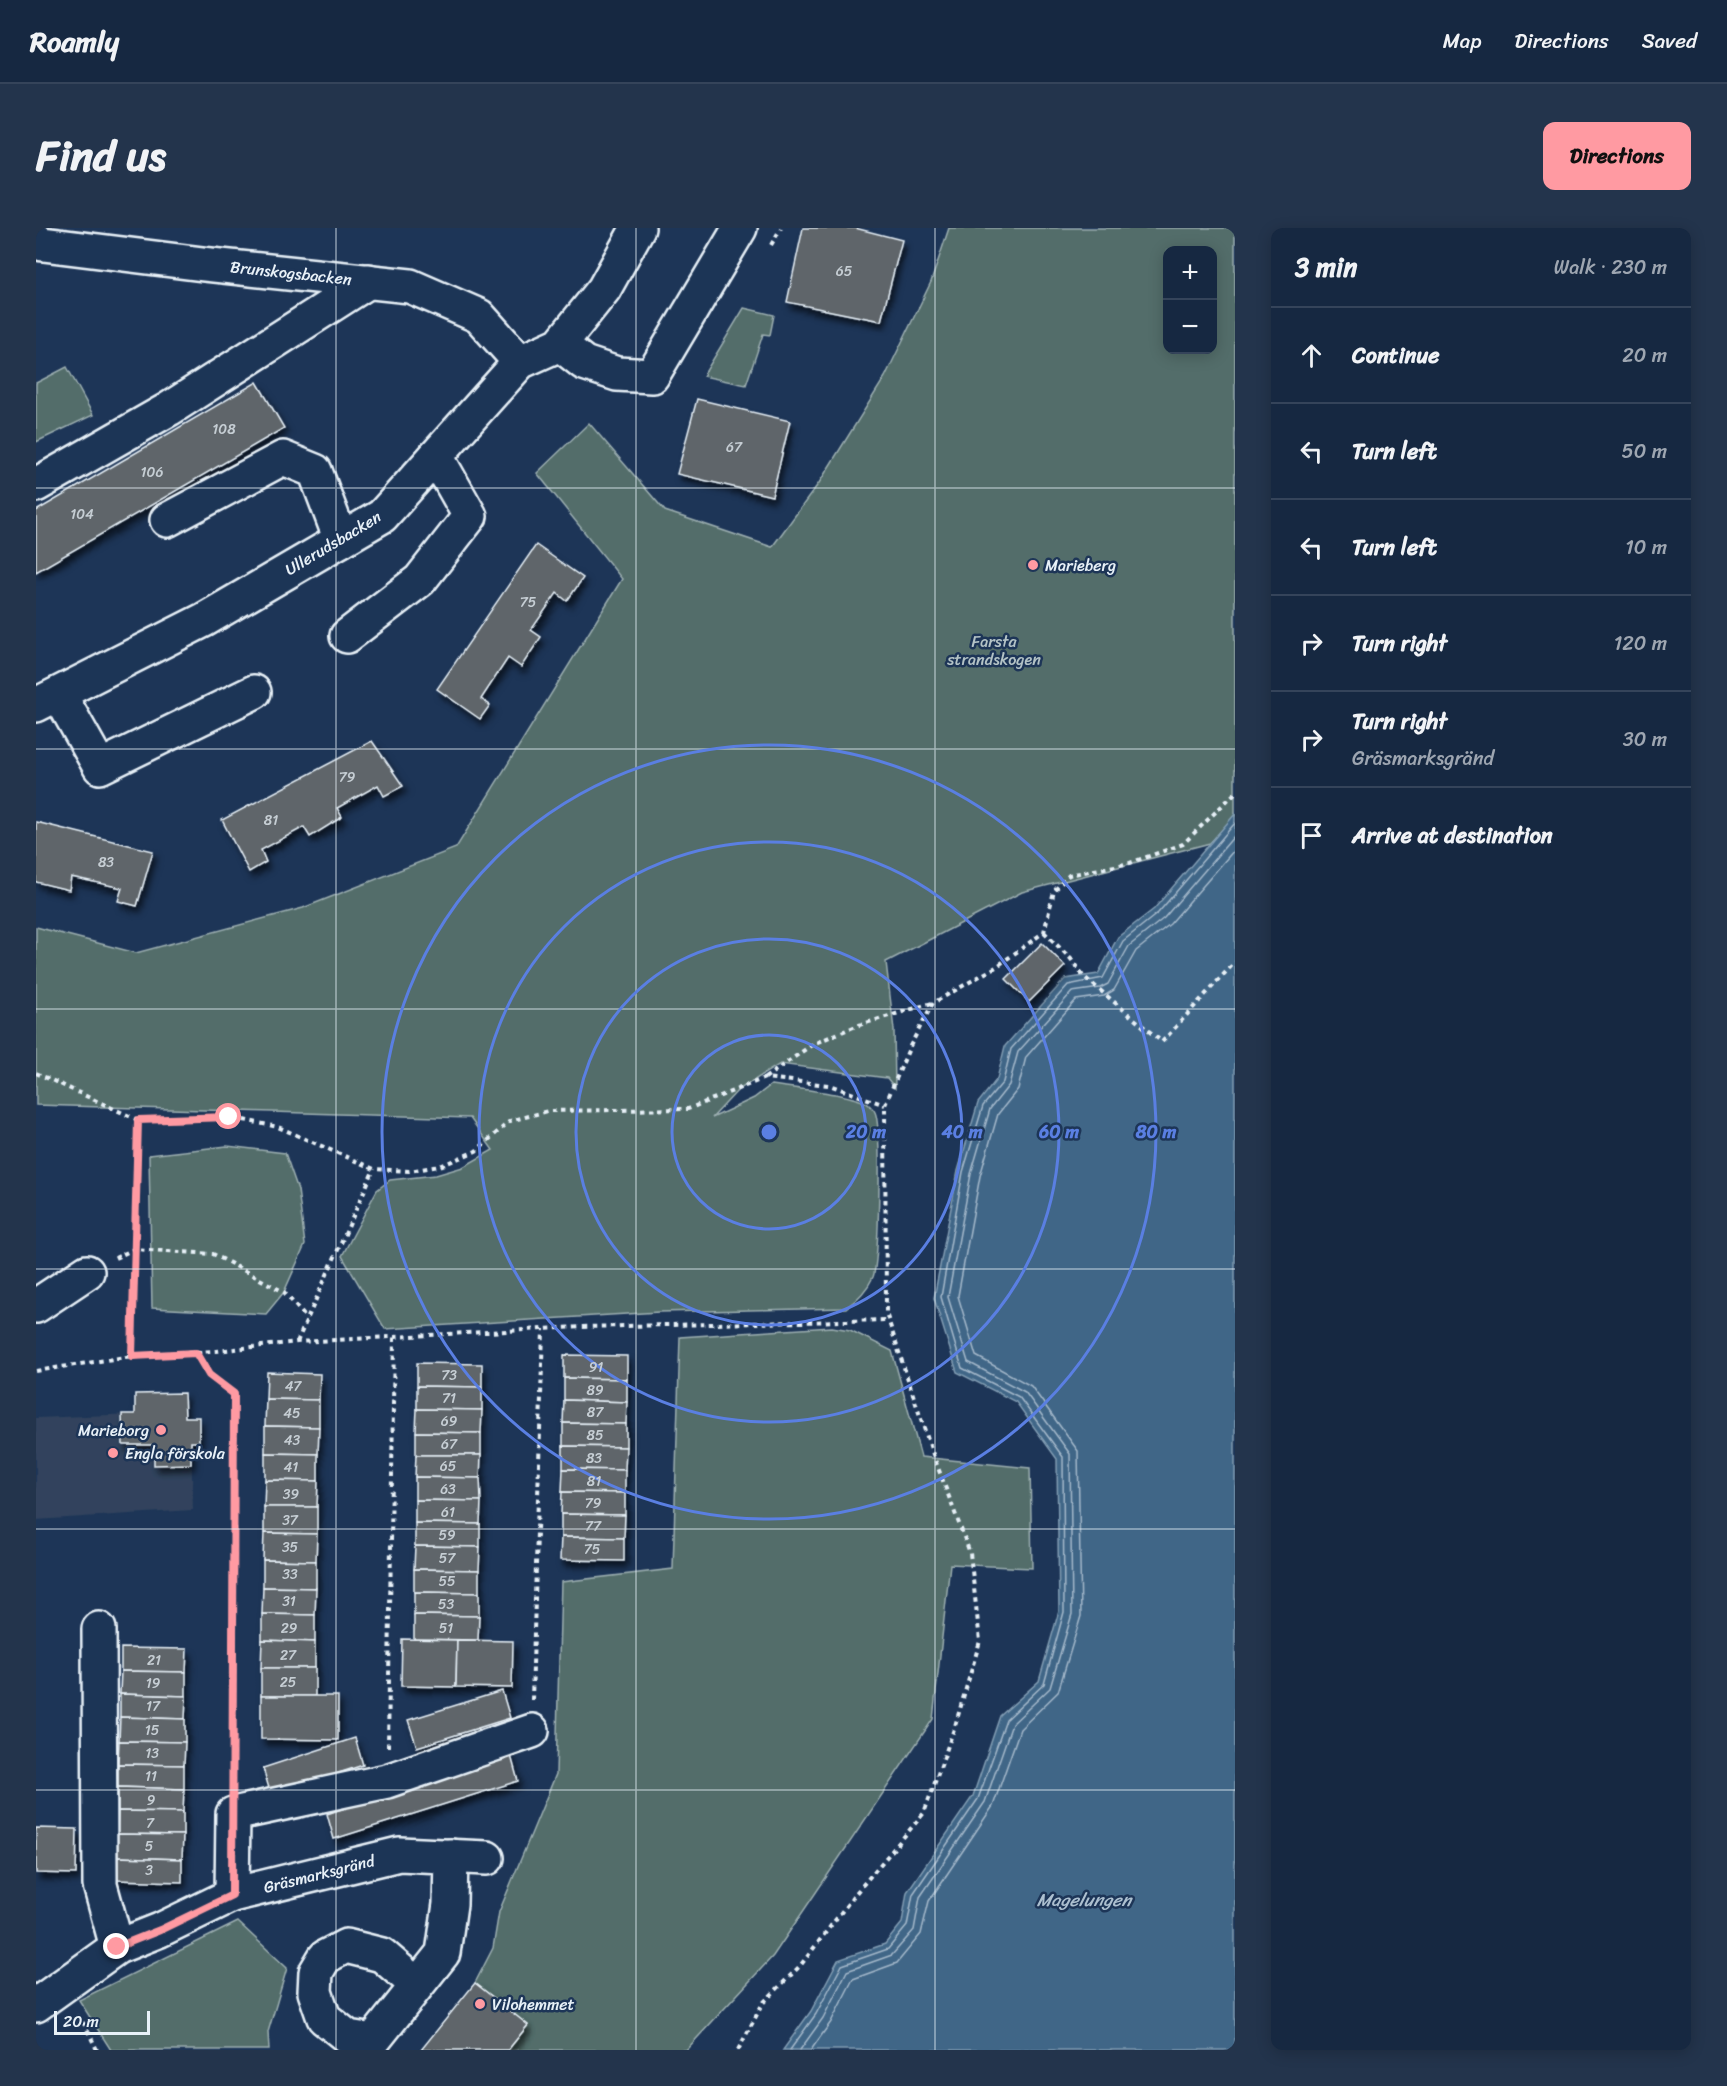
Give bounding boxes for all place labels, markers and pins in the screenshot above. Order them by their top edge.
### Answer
place label: Marieberg [1045,551,1116,580]
marker: Marieberg [1026,558,1040,572]
centre of rings [759,1122,779,1142]
place label: Marieborg [78,1416,149,1445]
marker: Marieborg [154,1423,168,1437]
place label: Engla förskola [125,1439,226,1468]
marker: Engla förskola [106,1446,120,1460]
place label: Vilohemmet [492,1990,575,2019]
marker: Vilohemmet [473,1997,487,2011]

